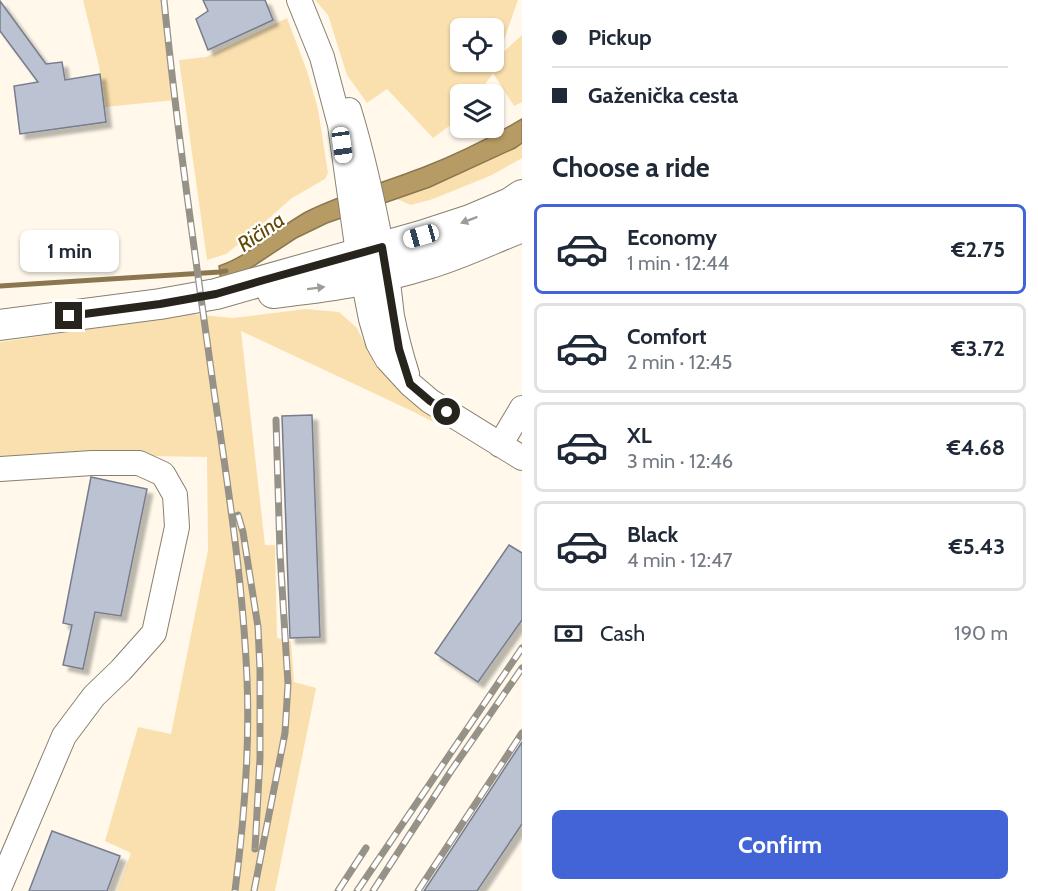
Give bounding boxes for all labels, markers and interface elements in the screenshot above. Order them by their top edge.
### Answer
map controls [450,18,504,138]
button: locate [450,18,504,72]
text: Pickup [588,24,652,51]
text: Gaženička cesta [588,82,738,109]
button: layers [450,84,504,138]
car [331,126,353,164]
text: Choose a ride [552,151,710,184]
water label: Ričina [232,207,289,257]
one-way arrow [460,216,478,225]
car [401,222,441,250]
icon: car [555,222,609,276]
text: Economy [627,224,717,251]
callout: 1 min [20,229,118,271]
text: €2.75 [951,236,1005,263]
text: 1 min [47,239,92,263]
text: 1 min · 12:44 [627,251,729,275]
one-way arrow [307,283,326,293]
route end [55,302,82,329]
icon: car [555,321,609,375]
text: Comfort [627,323,706,350]
text: €3.72 [951,335,1005,362]
text: 2 min · 12:45 [627,350,732,374]
route start [433,398,460,425]
icon: car [555,420,609,474]
text: XL [627,422,652,449]
text: €4.68 [947,434,1005,461]
text: 3 min · 12:46 [627,449,733,473]
icon: car [555,519,609,573]
text: Black [627,521,678,548]
text: €5.43 [949,533,1005,560]
text: 4 min · 12:47 [627,548,733,572]
icon: cash [552,617,585,650]
text: Cash [600,620,645,647]
text: 190 m [954,621,1008,645]
button: Confirm [552,810,1008,879]

